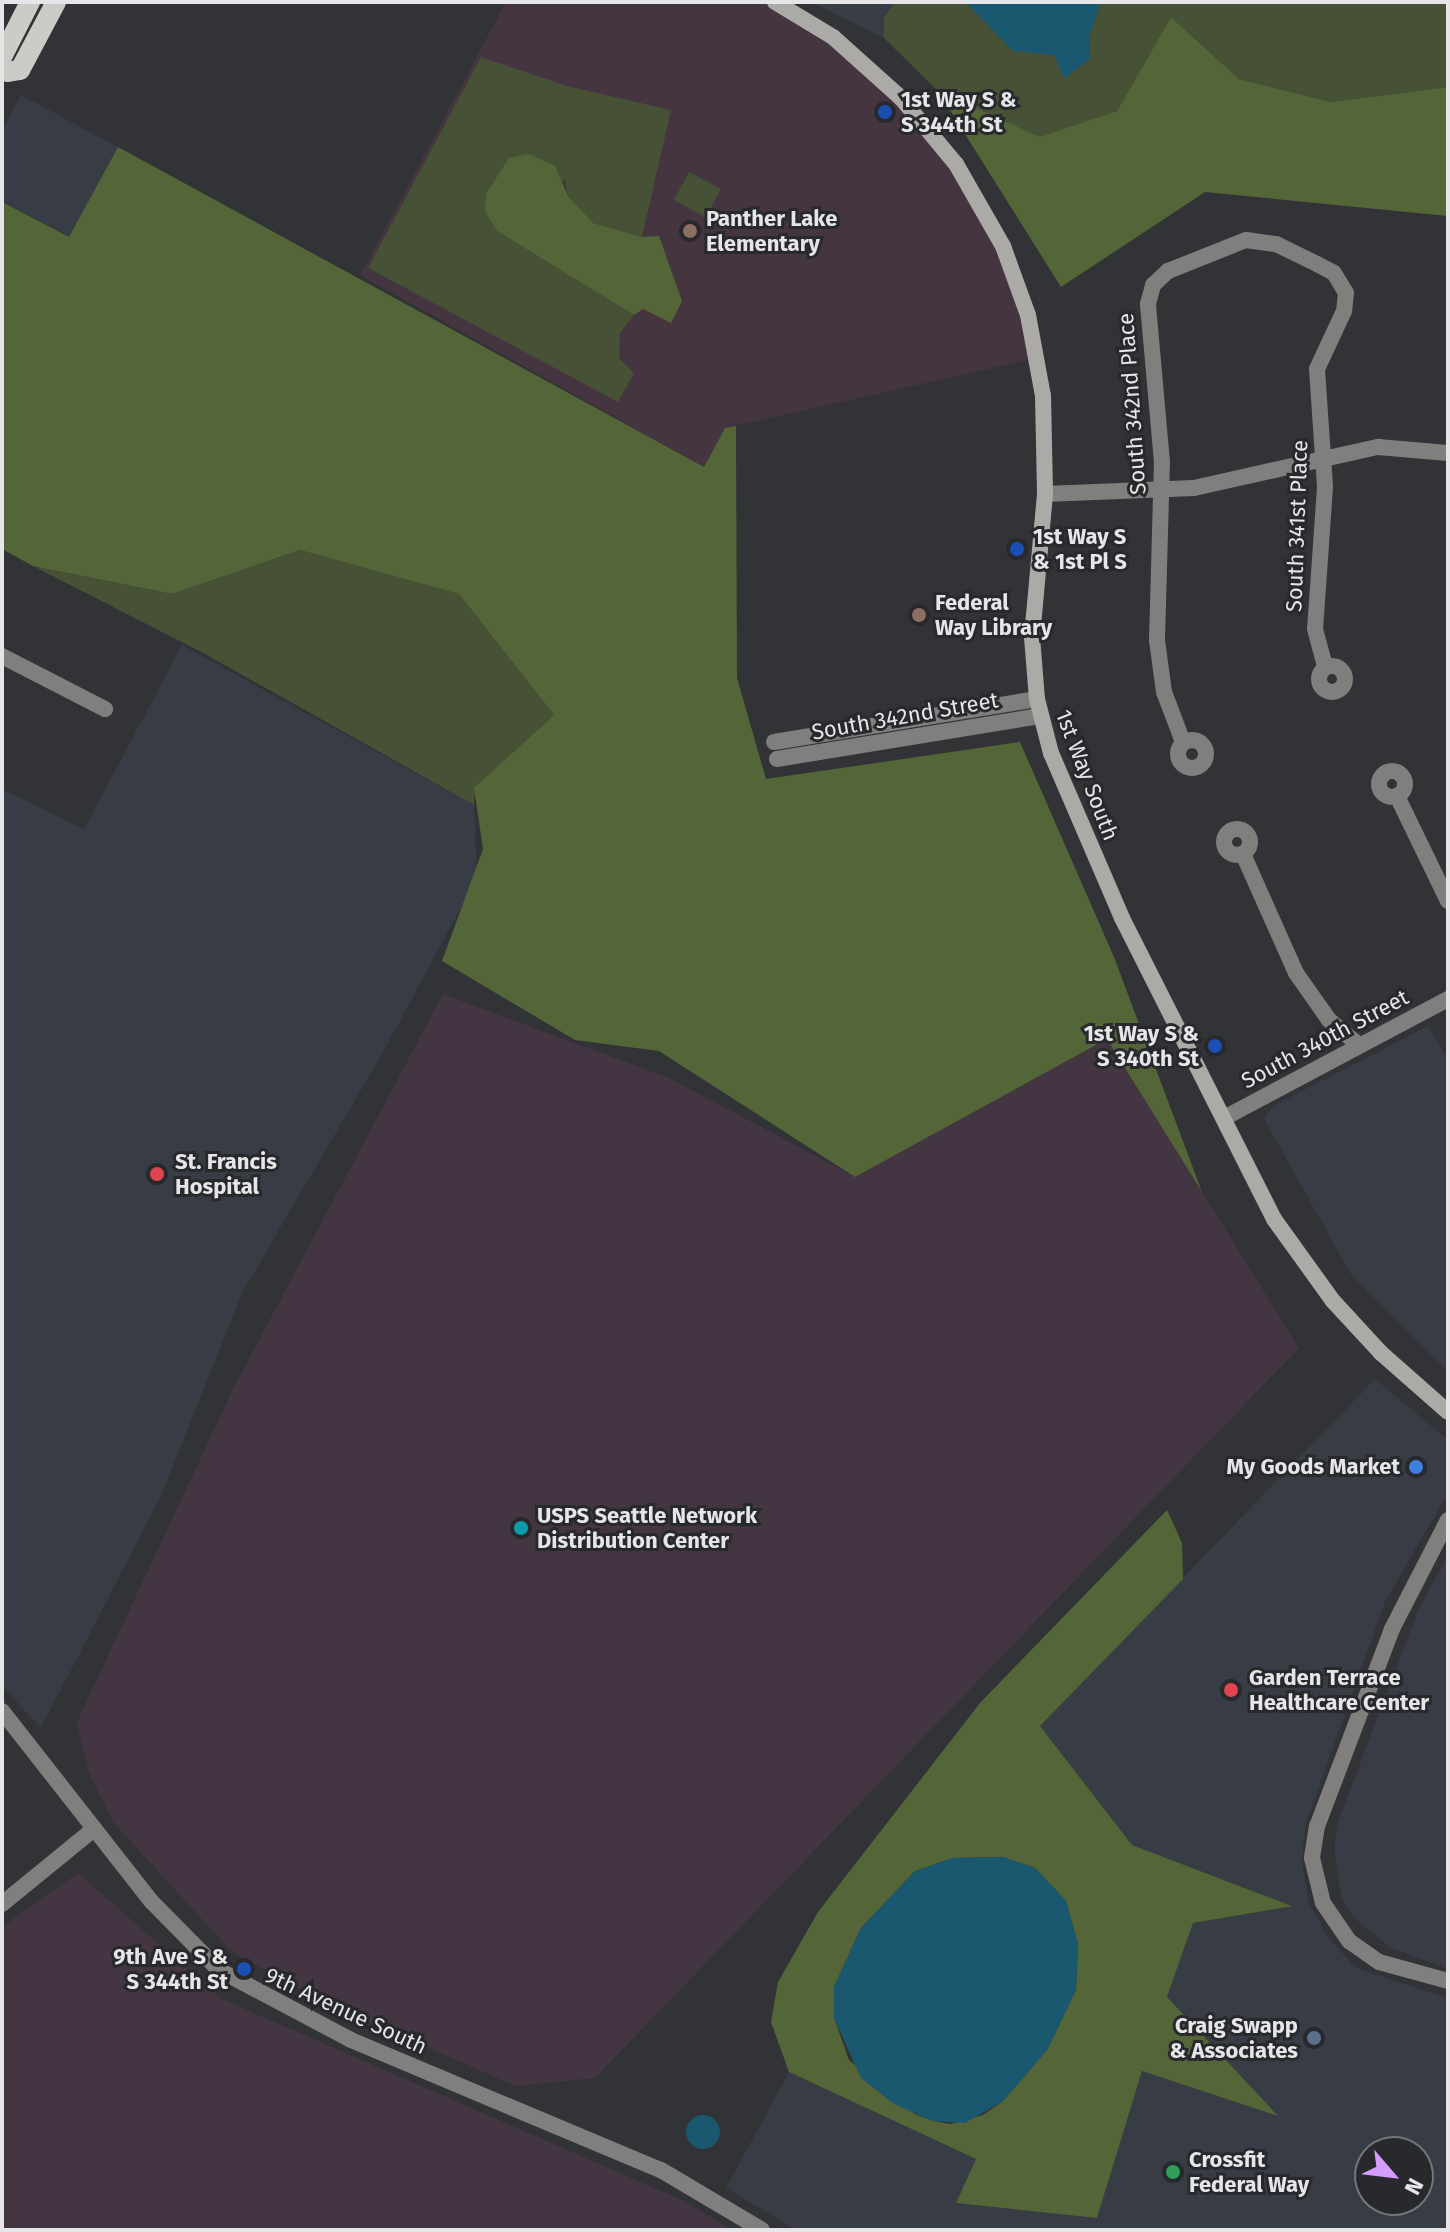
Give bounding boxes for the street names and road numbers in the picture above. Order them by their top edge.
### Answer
street label: South 342nd Place [1112,312,1152,496]
street label: South 341st Place [1281,440,1313,612]
street label: South 342nd Street [810,687,1000,745]
street label: 1st Way South [1050,706,1124,844]
street label: South 340th Street [1237,984,1413,1094]
street label: 9th Avenue South [261,1962,431,2060]

